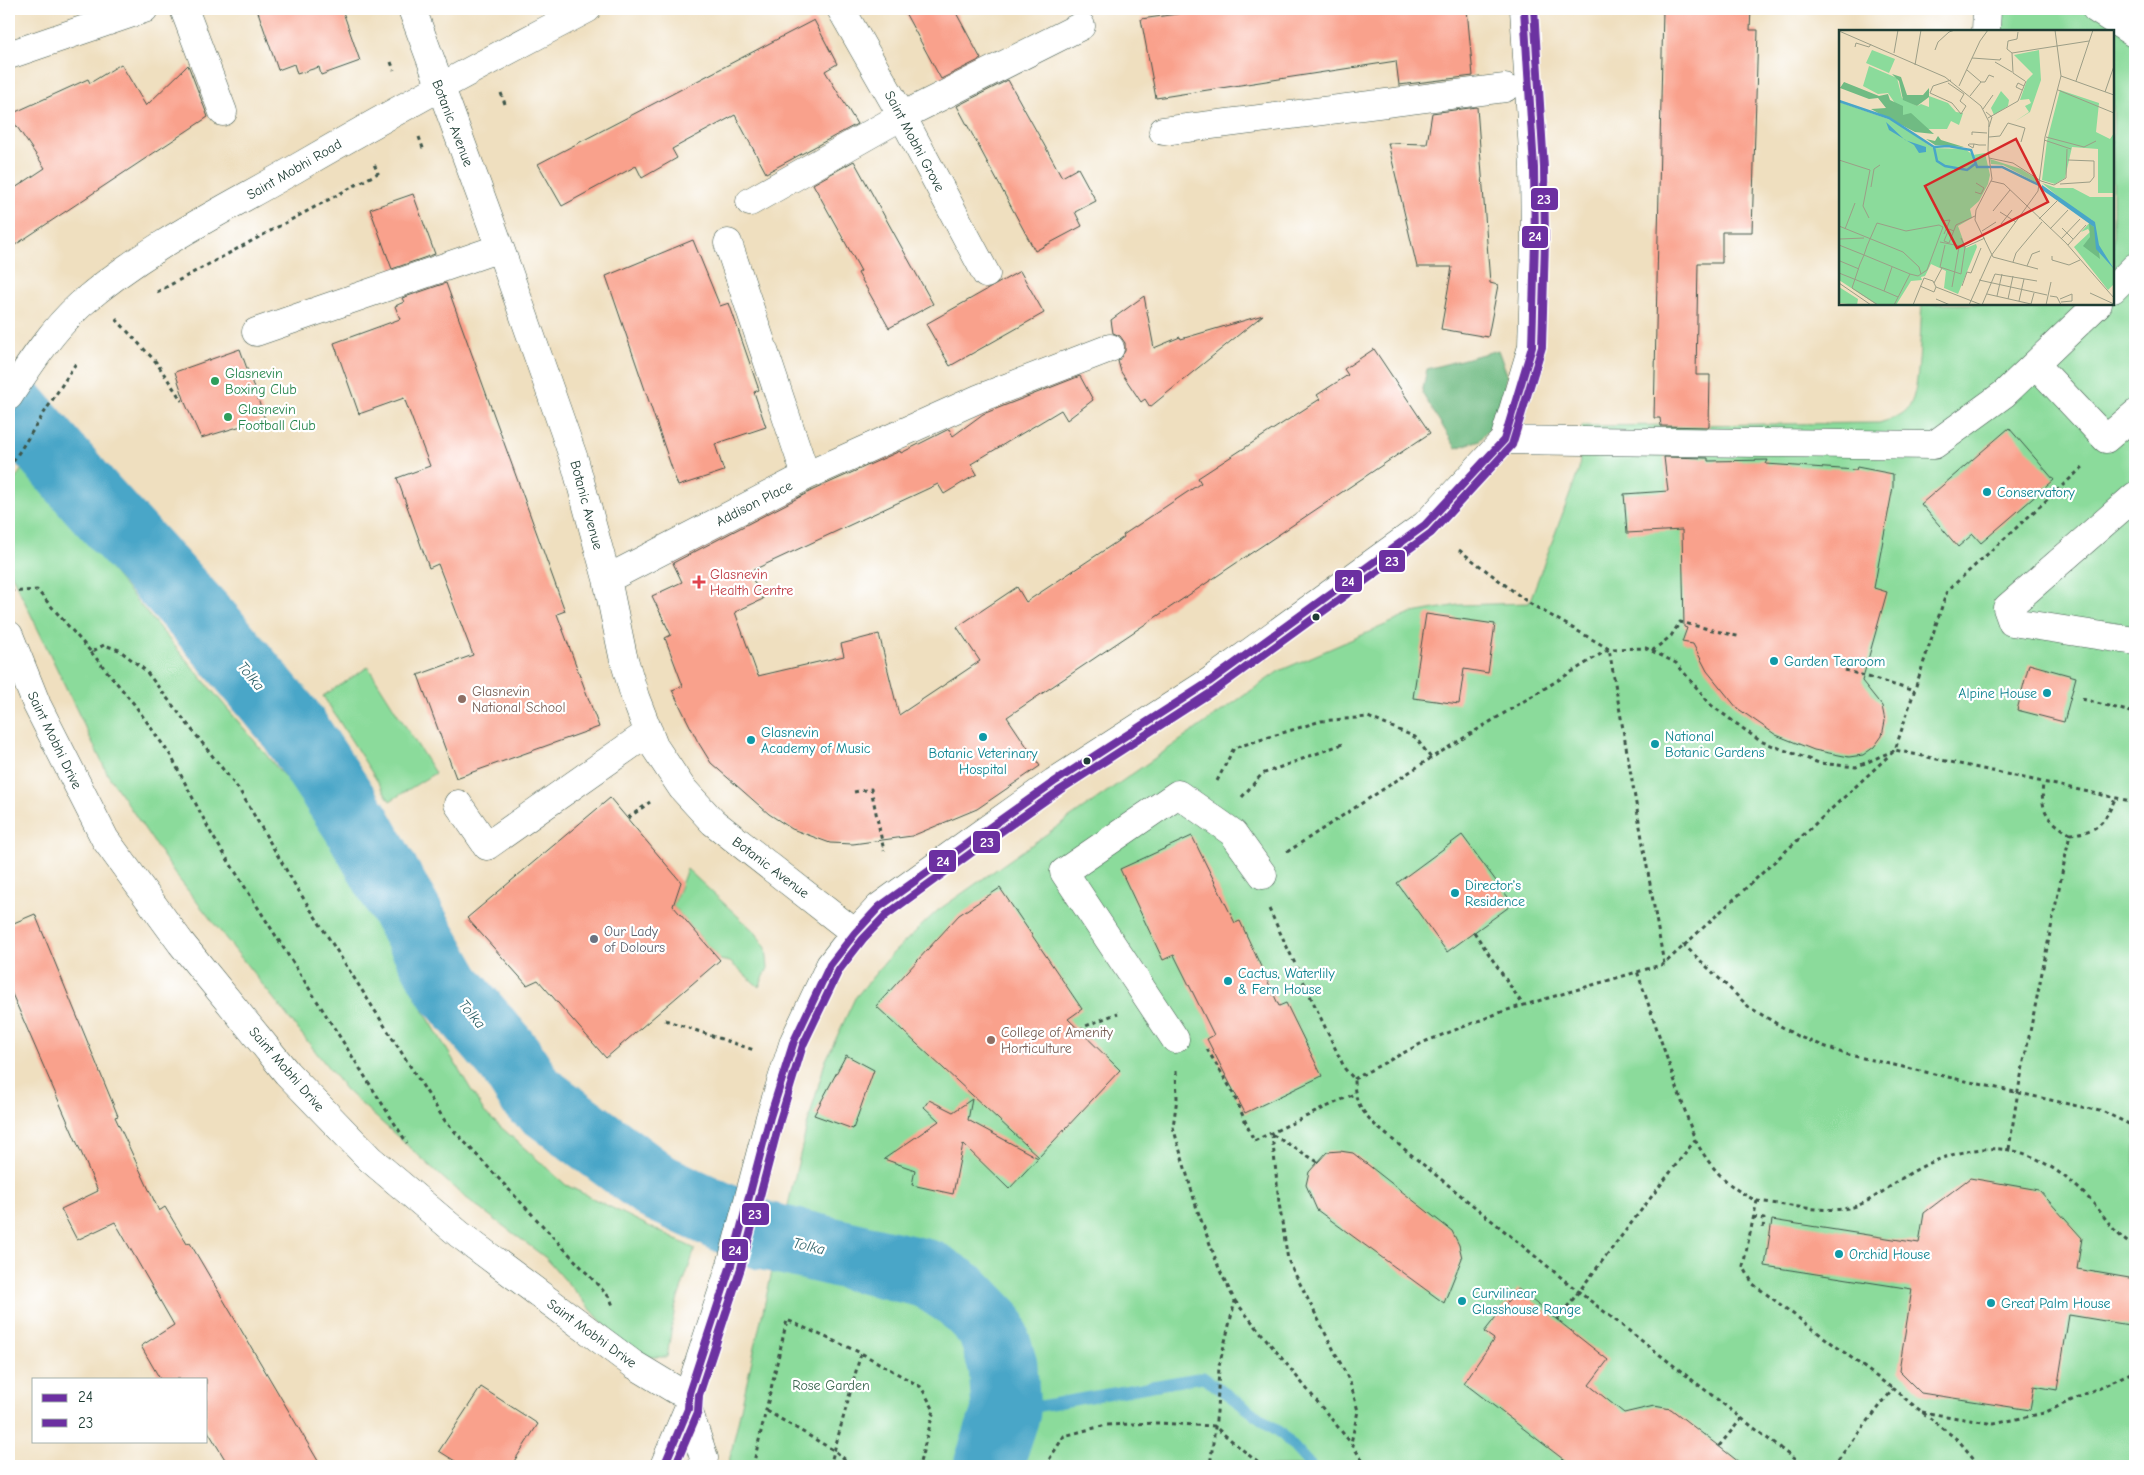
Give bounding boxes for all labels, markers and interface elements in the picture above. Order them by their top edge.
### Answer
inset map [1839,30,2114,305]
street label: Botanic Avenue [428,77,477,169]
street label: Saint Mobhi Grove [881,88,948,195]
street label: Saint Mobhi Road [244,135,345,203]
line badge: 23 [1530,187,1559,211]
text: 23 [1537,191,1551,208]
line badge: 24 [1521,225,1549,249]
text: 24 [1528,228,1542,245]
place label: Glasnevin Boxing Club [225,365,297,398]
marker: Glasnevin Boxing Club [209,375,221,387]
place label: Glasnevin Football Club [238,401,316,434]
marker: Glasnevin Football Club [222,411,234,423]
street label: Botanic Avenue [566,459,607,552]
street label: Addison Place [713,477,795,530]
place label: Conservatory [1997,484,2075,501]
marker: Conservatory [1981,486,1993,498]
line badge: 23 [1378,549,1406,573]
text: 23 [1385,553,1399,570]
place label: Glasnevin Health Centre [710,566,793,599]
line badge: 24 [1334,569,1363,593]
text: 24 [1341,573,1355,590]
marker: Glasnevin Health Centre [692,575,706,589]
unlabelled marker [1311,612,1321,622]
place label: Garden Tearoom [1784,653,1885,670]
marker: Garden Tearoom [1768,655,1780,667]
water label: Tolka [234,658,269,695]
place label: Glasnevin National School [472,683,566,716]
place label: Alpine House [1958,685,2037,702]
marker: Alpine House [2041,687,2053,699]
street label: Saint Mobhi Drive [24,689,86,792]
marker: Glasnevin National School [456,693,468,705]
place label: Glasnevin Academy of Music [761,724,871,757]
place label: National Botanic Gardens [1665,728,1765,761]
marker: Botanic Veterinary Hospital [977,731,989,743]
marker: Glasnevin Academy of Music [745,734,757,746]
marker: National Botanic Gardens [1649,738,1661,750]
place label: Botanic Veterinary Hospital [929,745,1038,778]
unlabelled marker [1082,756,1092,766]
line badge: 23 [972,830,1001,854]
street label: Botanic Avenue [729,833,812,902]
text: 23 [980,834,994,851]
line badge: 24 [928,849,957,873]
text: 24 [936,853,950,870]
place label: Director's Residence [1465,877,1525,910]
marker: Director's Residence [1449,887,1461,899]
place label: Our Lady of Dolours [604,923,665,956]
marker: Our Lady of Dolours [588,933,600,945]
place label: Cactus, Waterlily & Fern House [1238,965,1335,998]
marker: Cactus, Waterlily & Fern House [1222,975,1234,987]
water label: Tolka [455,996,490,1033]
street label: Saint Mobhi Drive [245,1023,328,1115]
place label: College of Amenity Horticulture [1001,1024,1114,1057]
marker: College of Amenity Horticulture [985,1034,997,1046]
line badge: 23 [741,1202,770,1226]
text: 23 [748,1206,762,1223]
water label: Tolka [791,1234,827,1259]
line badge: 24 [721,1238,749,1262]
text: 24 [728,1242,742,1259]
place label: Orchid House [1849,1246,1930,1263]
marker: Orchid House [1833,1248,1845,1260]
place label: Curvilinear Glasshouse Range [1472,1285,1581,1318]
street label: Saint Mobhi Drive [544,1295,640,1372]
marker: Curvilinear Glasshouse Range [1456,1295,1468,1307]
place label: Great Palm House [2001,1295,2111,1312]
marker: Great Palm House [1985,1297,1997,1309]
park label: Rose Garden [792,1377,870,1394]
legend [32,1378,208,1442]
text: 24 [78,1388,93,1406]
text: 23 [78,1414,93,1432]

